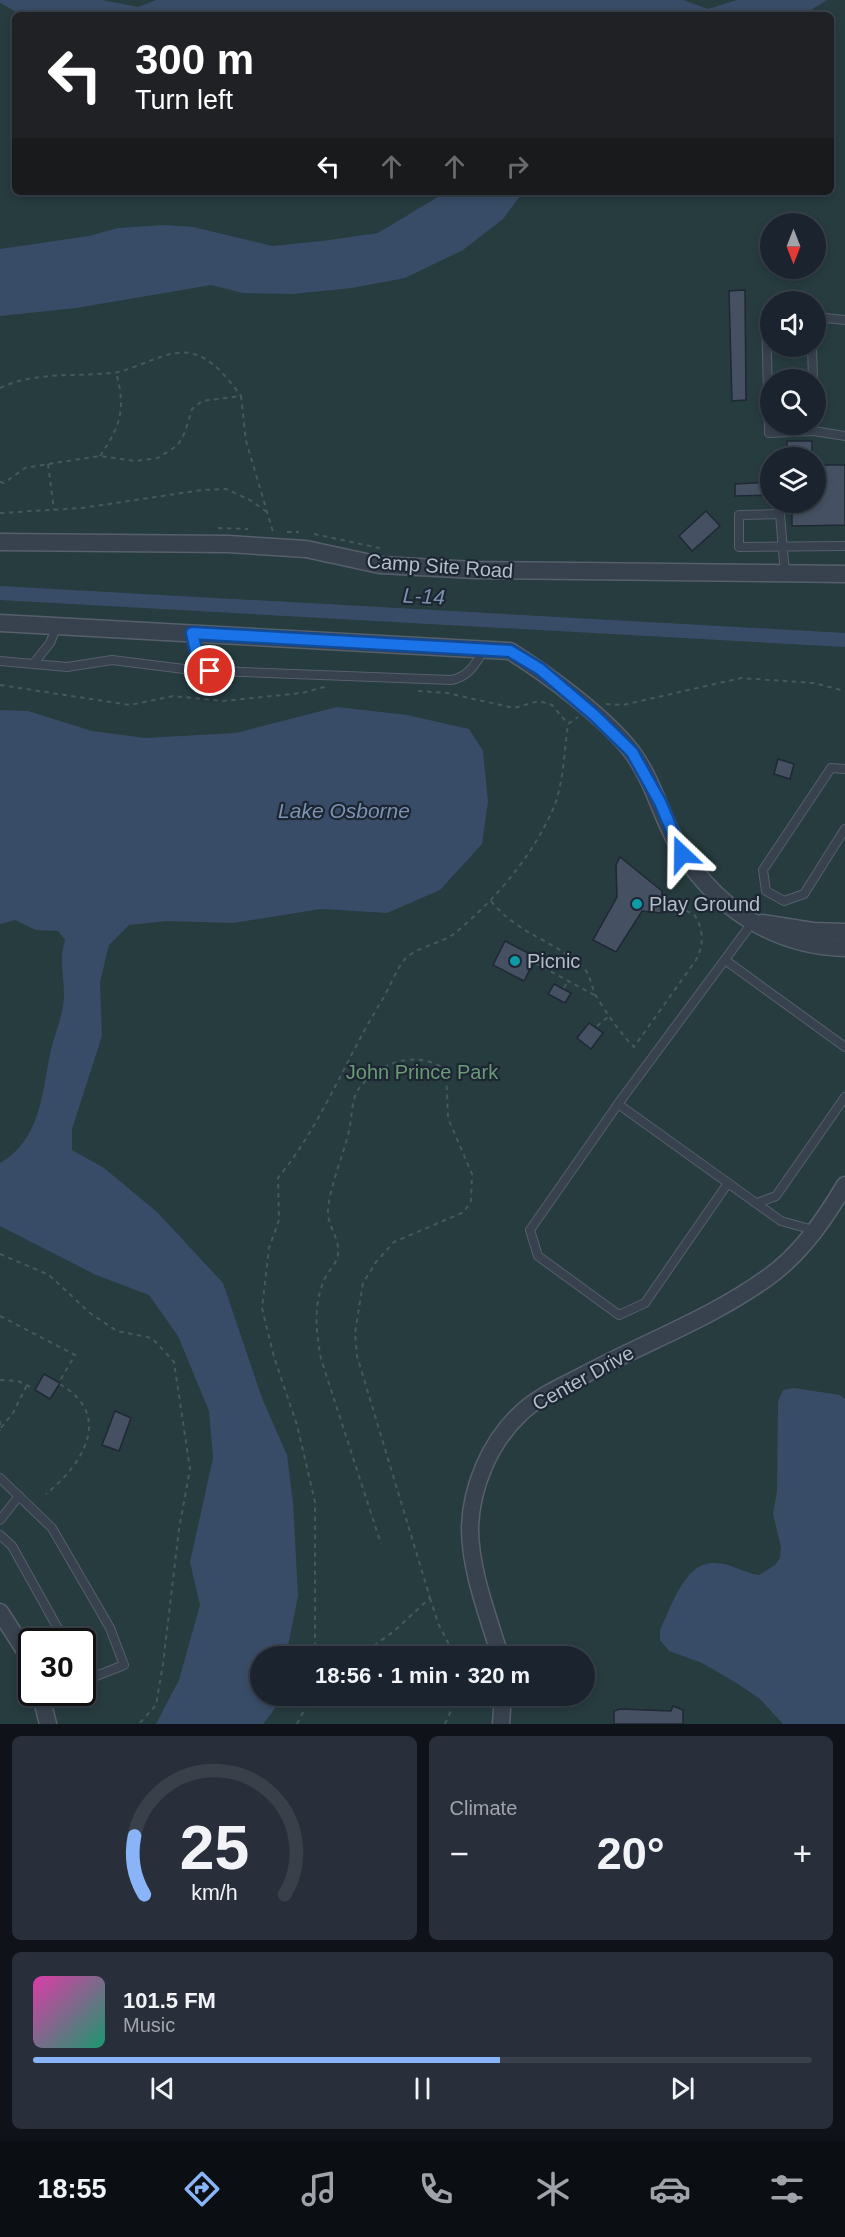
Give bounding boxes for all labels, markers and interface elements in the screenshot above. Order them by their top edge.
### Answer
icon: left [36,36,114,114]
text: 300 m [135,36,254,83]
text: Turn left [135,85,233,115]
icon: left [312,150,345,183]
icon: ahead [375,150,408,183]
icon: ahead [438,150,471,183]
icon: right [501,150,534,183]
north arrow [760,213,826,279]
map controls [760,213,826,513]
button: sound [760,291,826,357]
button: search [760,369,826,435]
button: layers [760,447,826,513]
street label: Camp Site Road [366,550,514,582]
water label: L-14 [402,583,446,609]
pin [184,645,235,696]
icon: arrive [193,654,226,687]
water label: Lake Osborne [278,799,410,822]
position arrow [650,822,714,886]
place label: Play Ground [649,893,760,915]
marker: Play Ground [630,897,644,911]
place label: Picnic [527,950,580,972]
marker: Picnic [508,954,522,968]
park label: John Prince Park [346,1061,499,1083]
street label: Center Drive [529,1341,637,1415]
speed limit sign: 30 [18,1628,96,1706]
text: 18:56 · 1 min · 320 m [315,1663,530,1688]
text: Climate [450,1797,517,1819]
text: 25 [180,1813,249,1882]
text: 20° [597,1828,665,1879]
text: − [450,1835,469,1872]
text: + [793,1835,812,1872]
text: km/h [191,1881,237,1905]
text: 101.5 FM [123,1988,216,2013]
text: Music [123,2014,175,2036]
icon: previous [146,2072,179,2105]
icon: pause [406,2072,439,2105]
icon: next [666,2072,699,2105]
icon: directions [181,2168,223,2210]
icon: music [298,2168,340,2210]
icon: phone [415,2168,457,2210]
icon: climate [532,2168,574,2210]
icon: car [649,2168,691,2210]
icon: filters [766,2168,808,2210]
text: 18:55 [37,2174,106,2204]

